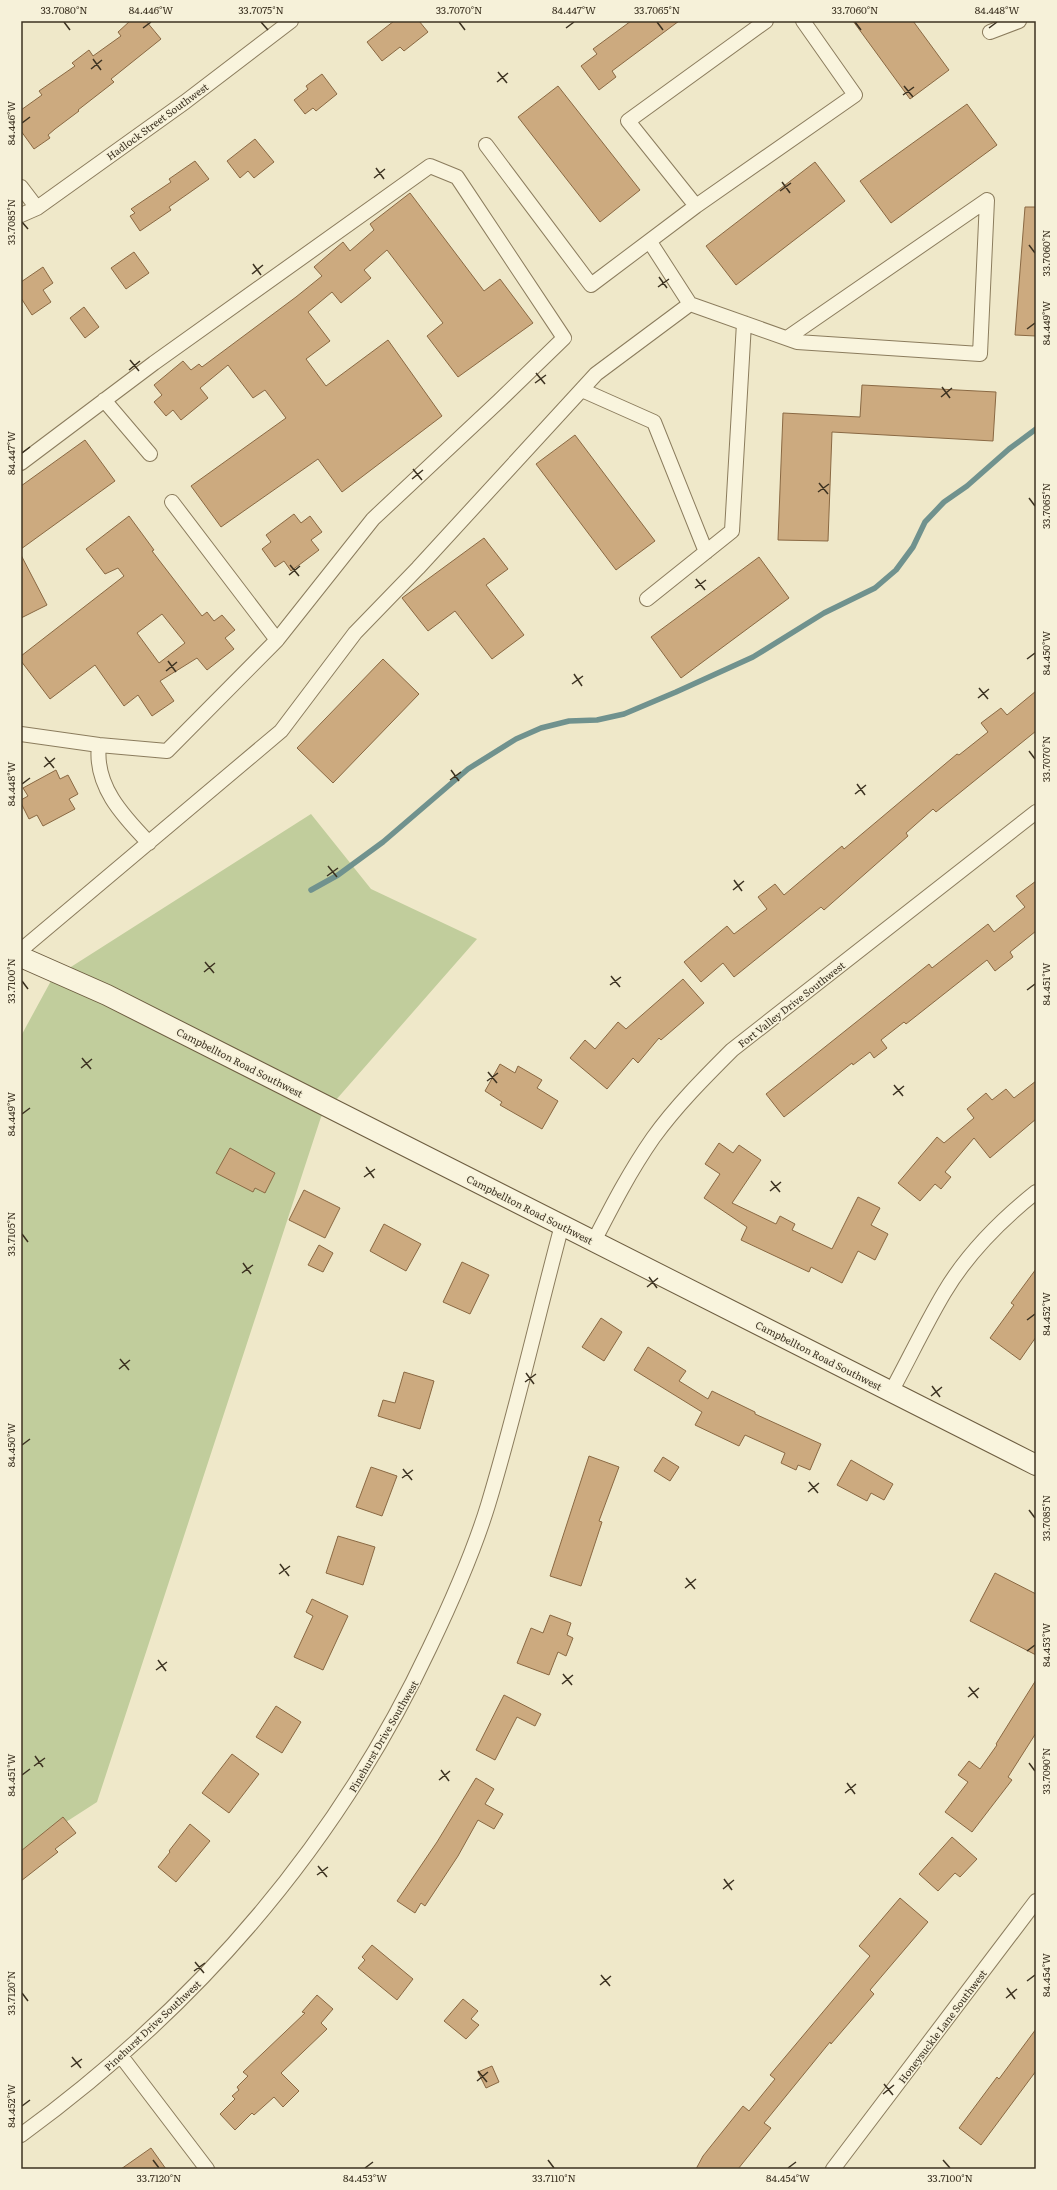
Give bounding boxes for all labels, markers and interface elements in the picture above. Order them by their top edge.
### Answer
text: 33.7080°N [40,2,88,17]
text: 84.446°W [129,2,173,17]
text: 33.7075°N [238,2,284,17]
text: 33.7070°N [436,2,482,17]
text: 84.447°W [552,2,596,17]
text: 33.7065°N [634,2,680,17]
text: 33.7060°N [832,2,878,17]
text: 84.448°W [975,2,1019,17]
street label: Hadlock Street Southwest [103,79,211,163]
text: 84.446°W [3,101,18,145]
text: 33.7085°N [3,199,18,245]
text: 33.7060°N [1038,230,1053,276]
text: 84.449°W [1038,301,1053,345]
text: 84.447°W [3,431,18,475]
text: 33.7065°N [1038,483,1053,529]
text: 84.450°W [1038,631,1053,675]
text: 33.7070°N [1038,736,1053,782]
text: 84.448°W [3,762,18,806]
street label: Fort Valley Drive Southwest [734,957,848,1051]
text: 33.7100°N [3,958,18,1004]
text: 84.451°W [1038,963,1053,1005]
street label: Campbellton Road Southwest [174,1024,306,1100]
text: 84.449°W [3,1092,18,1136]
street label: Campbellton Road Southwest [464,1171,596,1247]
text: 33.7105°N [3,1212,18,1256]
text: 84.452°W [1038,1292,1053,1336]
street label: Campbellton Road Southwest [753,1317,885,1393]
text: 84.450°W [3,1423,18,1467]
text: 33.7085°N [1038,1495,1053,1541]
text: 84.453°W [1038,1623,1053,1667]
street label: Pinehurst Drive Southwest [345,1677,421,1795]
text: 33.7090°N [1038,1748,1053,1794]
text: 84.451°W [3,1754,18,1796]
text: 84.454°W [1038,1953,1053,1997]
street label: Honeysuckle Lane Southwest [894,1966,990,2086]
text: 33.7120°N [3,1971,18,2015]
street label: Pinehurst Drive Southwest [100,1976,204,2074]
text: 84.452°W [3,2084,18,2128]
text: 33.7120°N [137,2170,181,2185]
text: 84.453°W [343,2170,387,2185]
text: 33.7110°N [532,2170,576,2185]
text: 84.454°W [766,2170,810,2185]
text: 33.7100°N [927,2170,973,2185]

